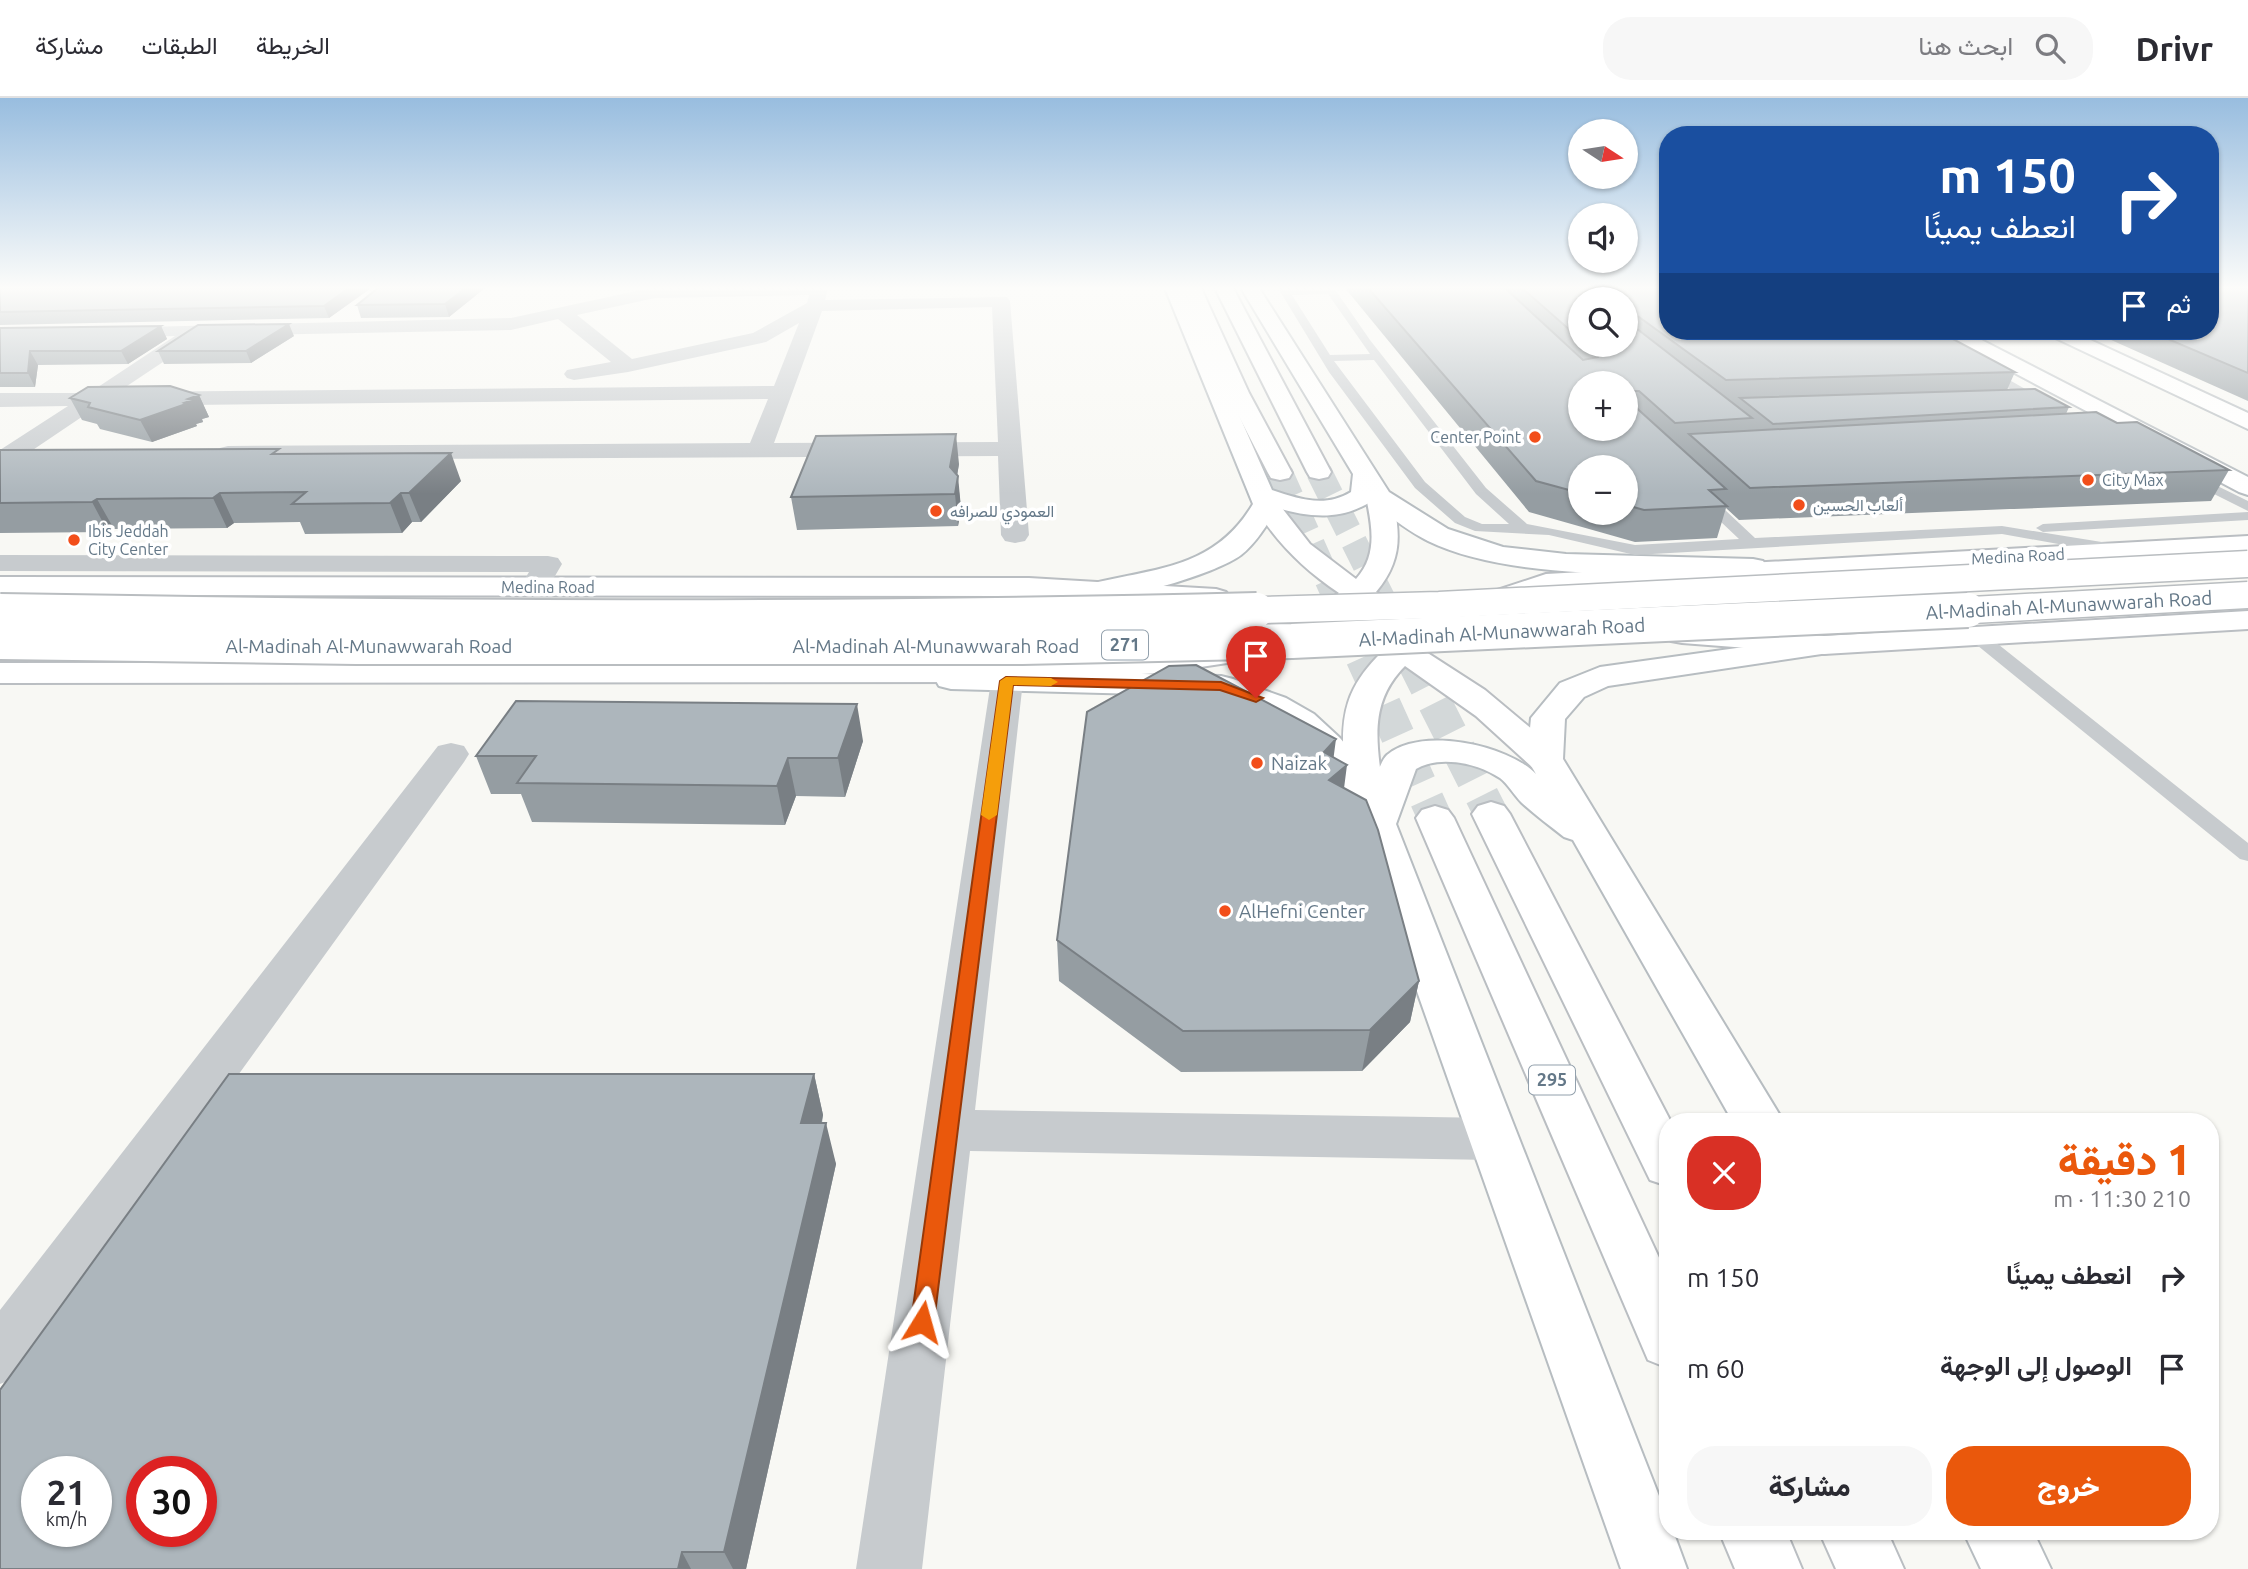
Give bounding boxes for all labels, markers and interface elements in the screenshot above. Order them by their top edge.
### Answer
search box [1603,17,2093,80]
icon: search [2031,29,2069,67]
text: Drivr [2135,30,2213,67]
text: ابحث هنا [1918,31,2013,60]
text: مشاركة [35,32,103,59]
text: الطبقات [141,32,218,59]
text: الخريطة [256,32,330,59]
north arrow [1568,119,1638,189]
map controls [1568,119,1638,525]
text: 150 m [1939,147,2076,202]
icon: right [2100,154,2191,245]
button: sound [1568,203,1638,273]
text: انعطف يمينًا [1923,208,2076,244]
button: search [1568,287,1638,357]
icon: arrive [2115,287,2153,325]
text: ثم [2167,289,2191,318]
button: + [1568,371,1638,441]
place label: Center Point [1430,428,1522,446]
marker: Center Point [1527,429,1543,445]
button: − [1568,455,1638,525]
place label: City Max [2102,471,2164,489]
marker: City Max [2080,472,2096,488]
place label: ألعاب الحسين [1813,496,1903,516]
marker: ألعاب الحسين [1791,497,1807,513]
place label: العمودي للصرافه [950,502,1054,525]
marker: العمودي للصرافه [928,503,944,519]
place label: Ibis Jeddah City Center [88,522,169,558]
marker: Ibis Jeddah City Center [66,532,82,548]
street label: Medina Road [1971,545,2065,567]
street label: Medina Road [501,578,595,596]
street label: Al-Madinah Al-Munawwarah Road [1925,587,2213,623]
street label: Al-Madinah Al-Munawwarah Road [1358,614,1646,650]
pin [1226,626,1286,698]
road number: 271 [1102,630,1148,660]
street label: Al-Madinah Al-Munawwarah Road [226,635,512,657]
street label: Al-Madinah Al-Munawwarah Road [793,635,1079,657]
icon: arrive [1237,637,1275,675]
place label: Naizak [1271,752,1327,774]
marker: Naizak [1249,755,1265,771]
place label: AlHefni Center [1239,900,1365,922]
marker: AlHefni Center [1217,903,1233,919]
road number: 295 [1529,1065,1575,1094]
button: close [1687,1136,1761,1210]
text: 1 دقيقة [2058,1136,2191,1183]
text: 210 m · 11:30 [2053,1186,2191,1211]
icon: right [2153,1259,2191,1297]
text: انعطف يمينًا [2006,1260,2132,1289]
text: 150 m [1687,1263,1759,1292]
position arrow [885,1285,959,1359]
icon: arrive [2153,1350,2191,1388]
text: الوصول إلى الوجهة [1940,1351,2132,1380]
text: 60 m [1687,1354,1745,1383]
button: مشاركة [1687,1446,1932,1526]
button: خروج [1946,1446,2191,1526]
speed limit sign: 30 [126,1456,217,1547]
text: 21 [47,1472,86,1512]
text: km/h [46,1509,87,1529]

